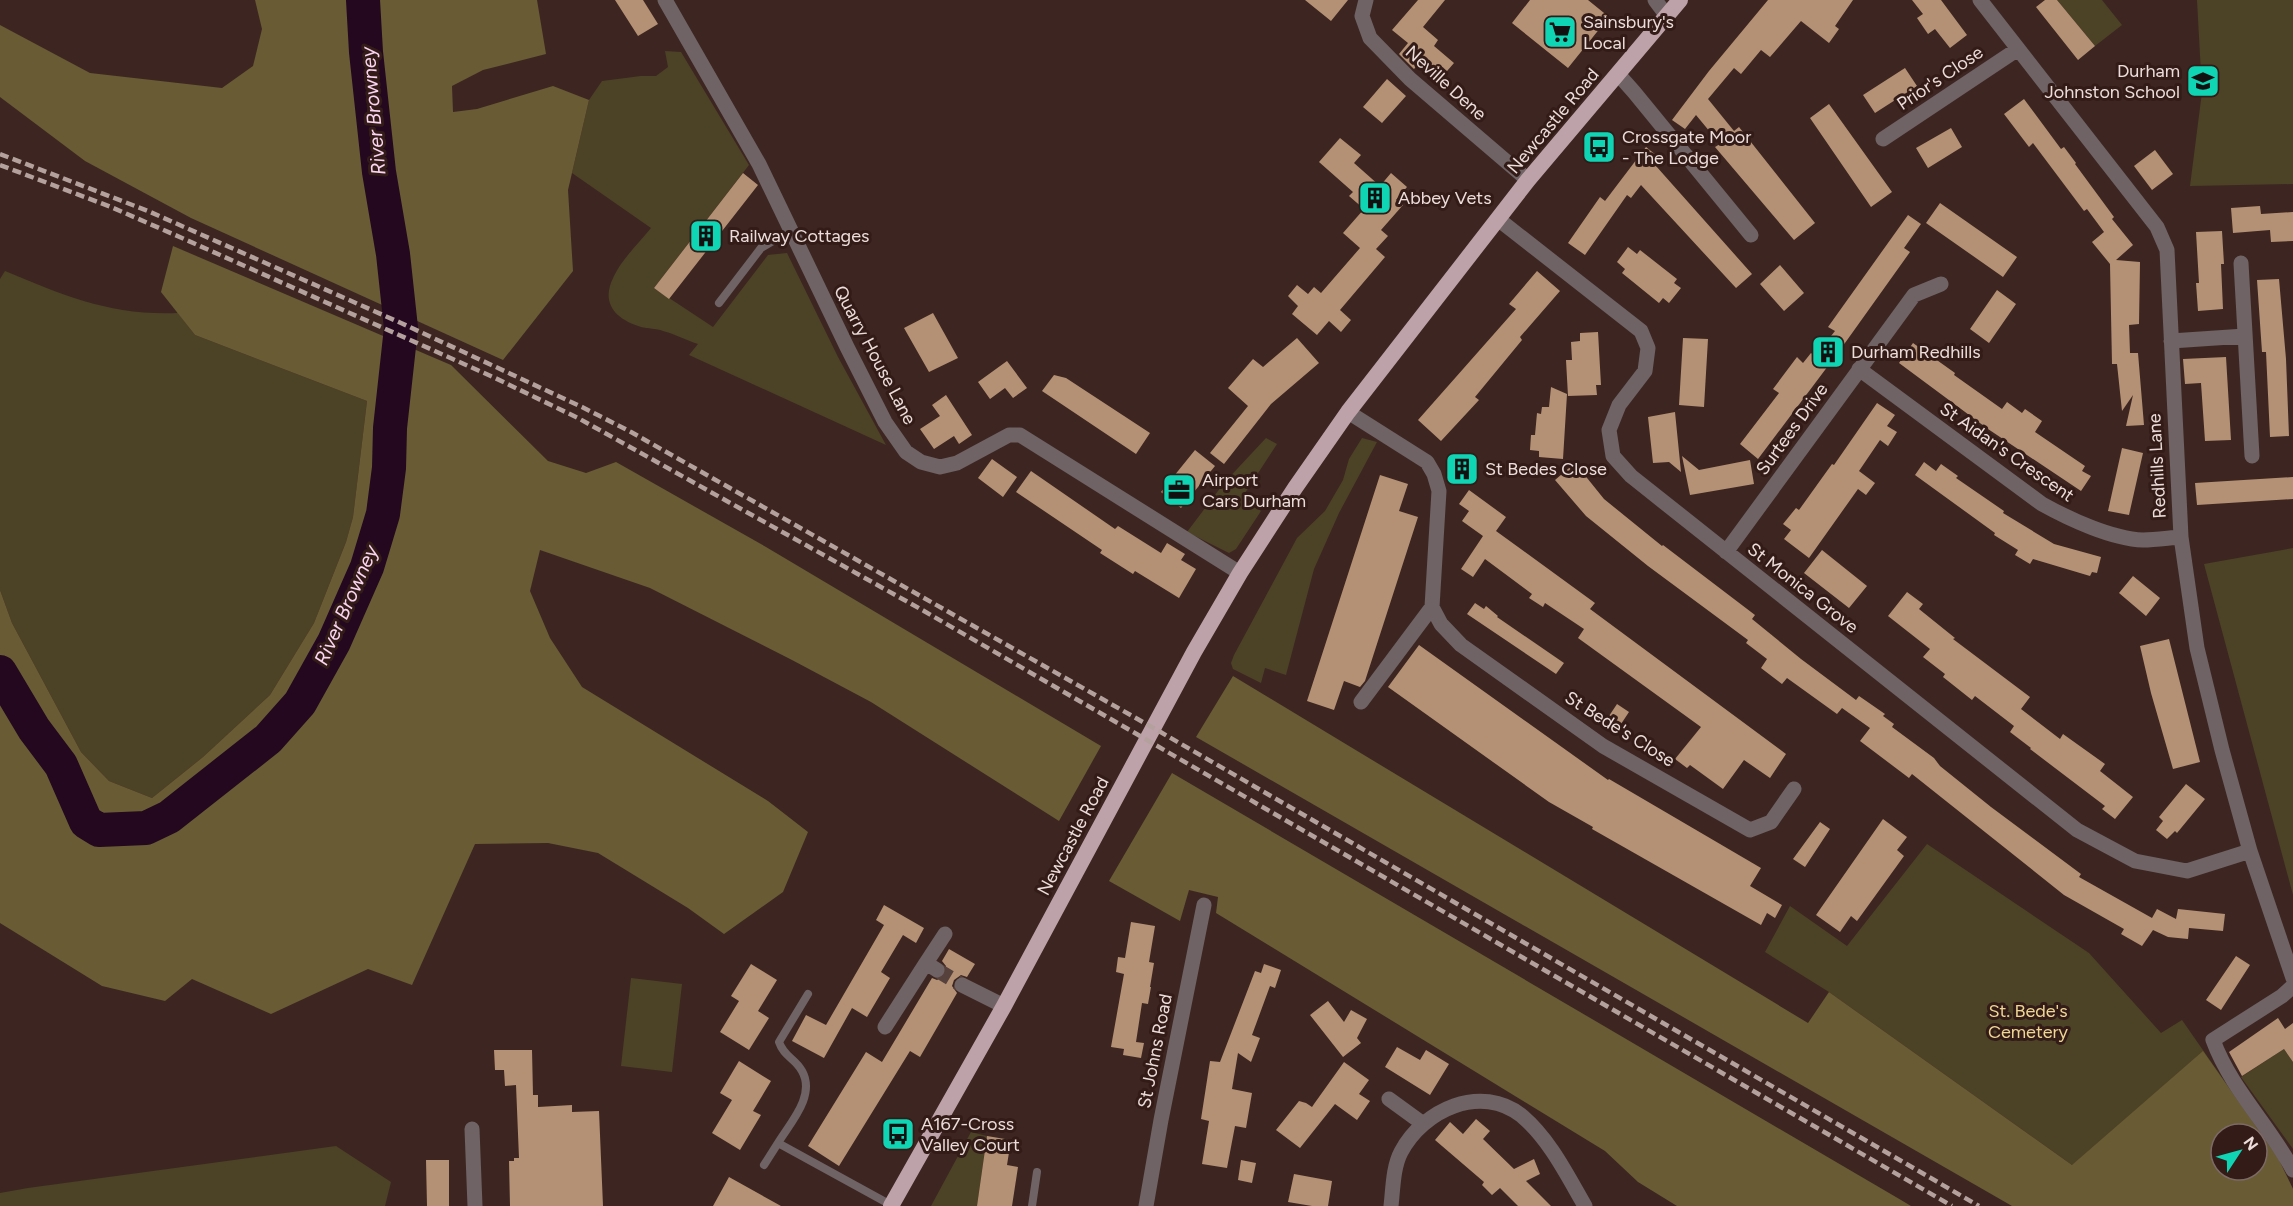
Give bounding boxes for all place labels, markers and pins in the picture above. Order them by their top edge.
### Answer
place label: Sainsbury's Local [1583,11,1674,54]
supermarket icon: Sainsbury's Local [1542,14,1578,50]
place label: Durham Johnston School [2044,60,2180,103]
school or university icon: Durham Johnston School [2185,63,2221,99]
place label: Crossgate Moor - The Lodge [1622,126,1751,169]
bus stop icon: Crossgate Moor - The Lodge [1581,129,1617,165]
building icon: Abbey Vets [1357,180,1393,216]
place label: Abbey Vets [1398,187,1492,209]
building icon: Railway Cottages [688,218,724,254]
place label: Railway Cottages [729,225,869,247]
building icon: Durham Redhills [1810,334,1846,370]
place label: Durham Redhills [1851,341,1981,363]
building icon: St Bedes Close [1444,451,1480,487]
place label: St Bedes Close [1485,458,1607,480]
place label: Airport Cars Durham [1202,469,1306,512]
office icon: Airport Cars Durham [1161,472,1197,508]
place label: A167-Cross Valley Court [921,1113,1020,1156]
bus stop icon: A167-Cross Valley Court [880,1116,916,1152]

